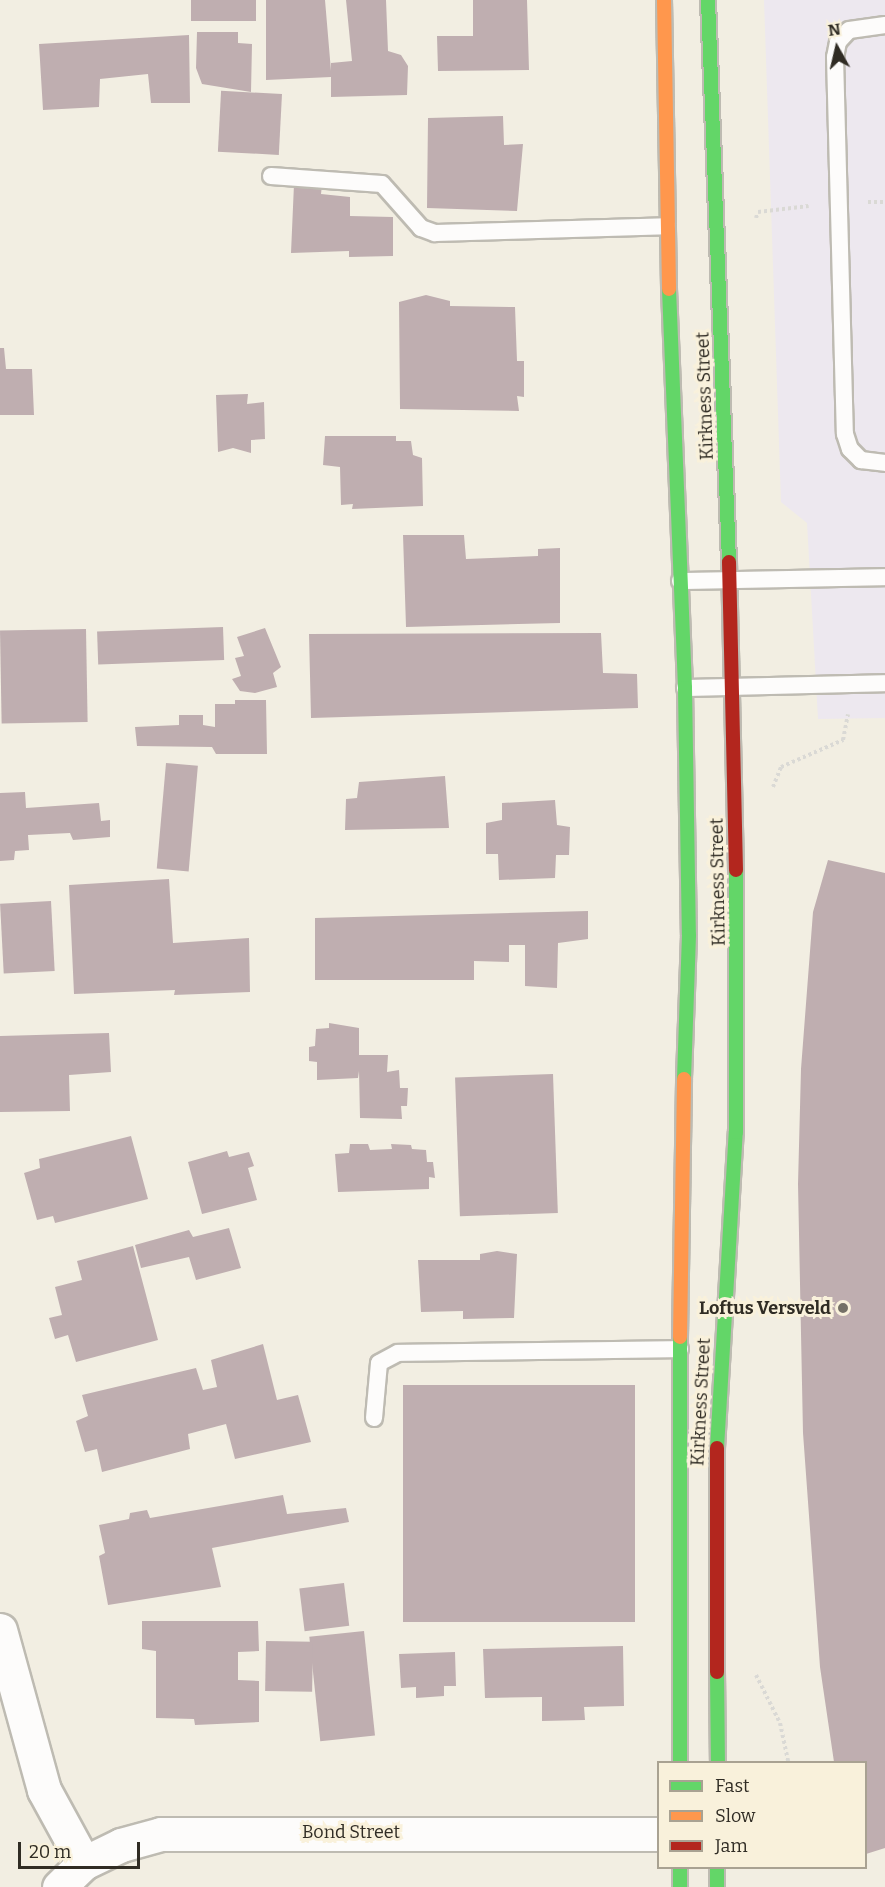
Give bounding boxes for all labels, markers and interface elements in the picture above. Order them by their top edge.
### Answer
north arrow [807,18,867,78]
text: N [827,19,842,40]
street label: Kirkness Street [692,332,718,460]
street label: Kirkness Street [706,818,730,946]
place label: Loftus Versveld [699,1297,831,1319]
marker: Loftus Versveld [836,1301,850,1315]
street label: Kirkness Street [687,1337,715,1467]
legend [657,1761,867,1869]
text: Fast [715,1775,750,1797]
text: Slow [715,1805,755,1827]
street label: Bond Street [302,1821,400,1843]
scale bar [21,1830,142,1868]
text: Jam [715,1835,748,1857]
text: 20 m [29,1841,71,1863]

